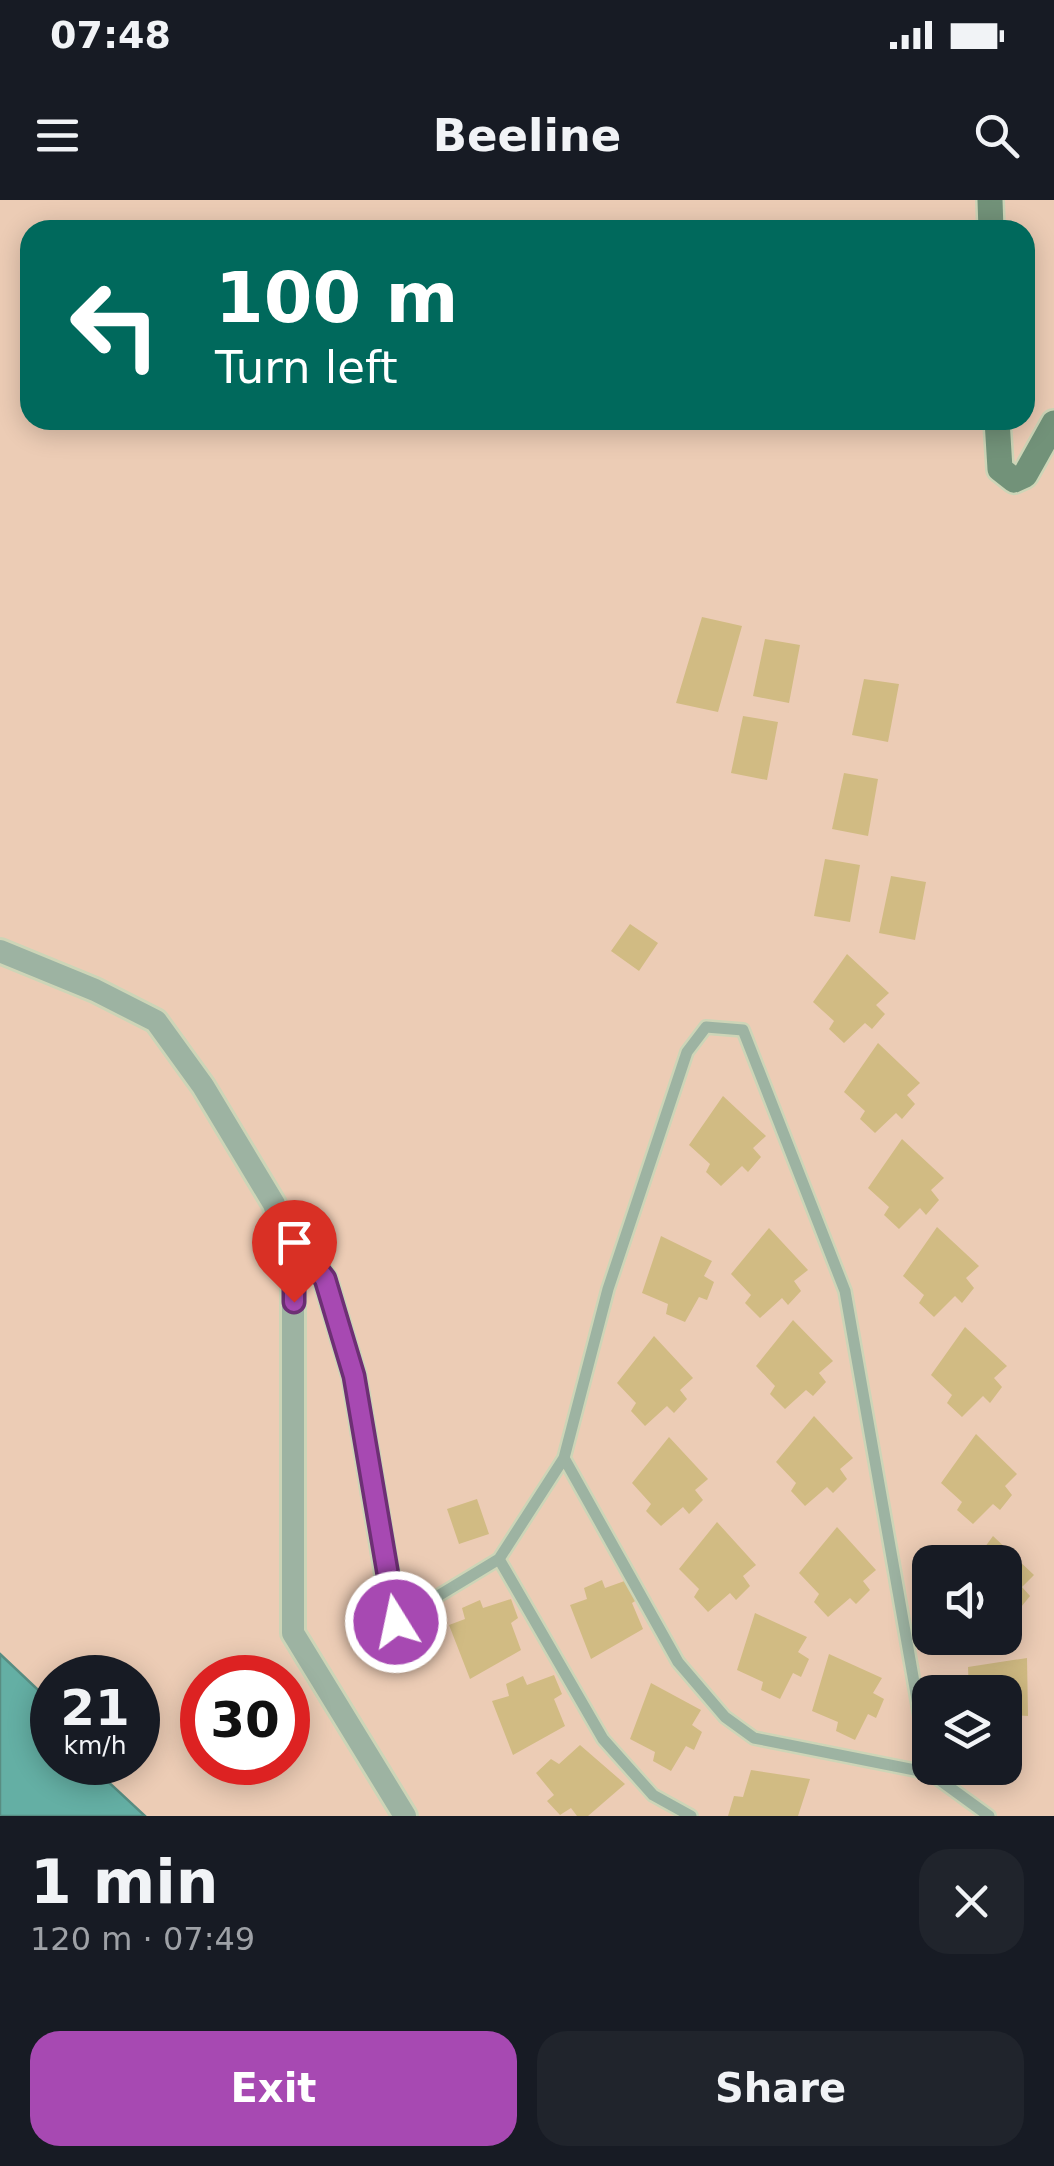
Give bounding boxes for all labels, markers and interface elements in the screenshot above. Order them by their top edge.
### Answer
text: 07:48 [50,13,171,57]
icon: menu [30,108,85,163]
icon: search [969,108,1024,163]
text: Beeline [433,109,621,162]
text: 100 m [215,257,458,339]
icon: left [50,260,180,390]
text: Turn left [215,341,398,394]
pin [252,1200,337,1303]
icon: arrive [267,1215,322,1270]
map controls [912,1545,1022,1785]
button: sound [912,1545,1022,1655]
position arrow [344,1570,448,1674]
speed limit sign: 30 [180,1655,310,1785]
button: layers [912,1675,1022,1785]
text: 21 [60,1679,130,1737]
text: km/h [63,1731,127,1760]
text: 1 min [30,1847,218,1917]
button: close [919,1849,1024,1954]
text: 120 m · 07:49 [30,1920,255,1958]
button: Exit [30,2031,517,2146]
button: Share [537,2031,1024,2146]

